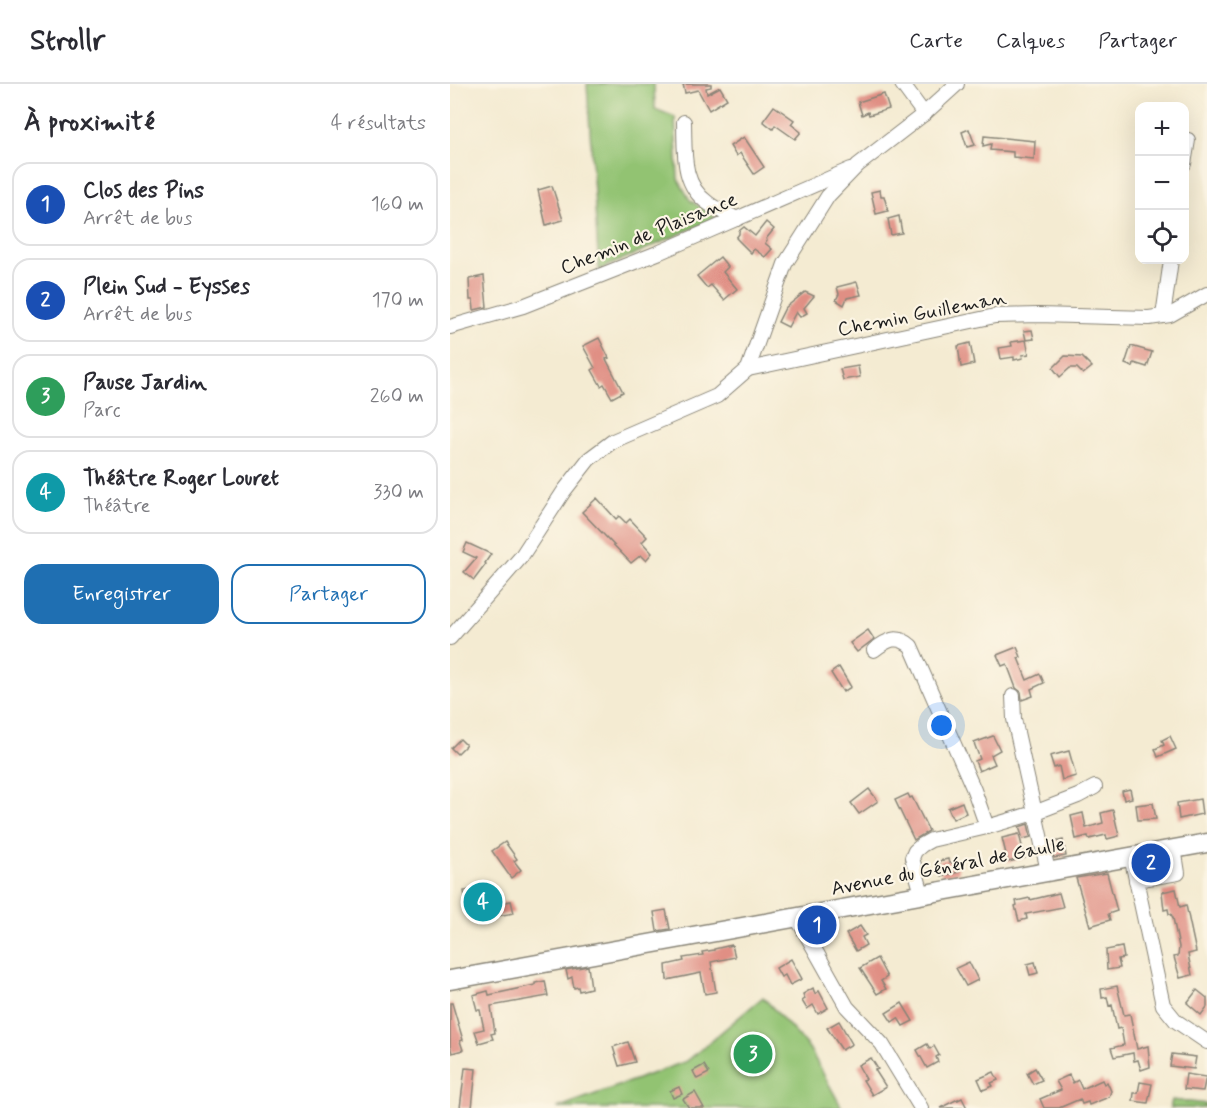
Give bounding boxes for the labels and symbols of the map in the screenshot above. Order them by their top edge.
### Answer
street label: Chemin de Plaisance [557,186,742,282]
street label: Chemin Guilleman [835,284,1009,344]
your location [927,711,956,740]
street label: Avenue du Général de Gaulle [829,831,1067,903]
pin: 2 [1132,840,1170,886]
pin: 4 [464,880,502,924]
pin: 1 [798,902,836,948]
pin: 3 [734,1032,772,1076]

